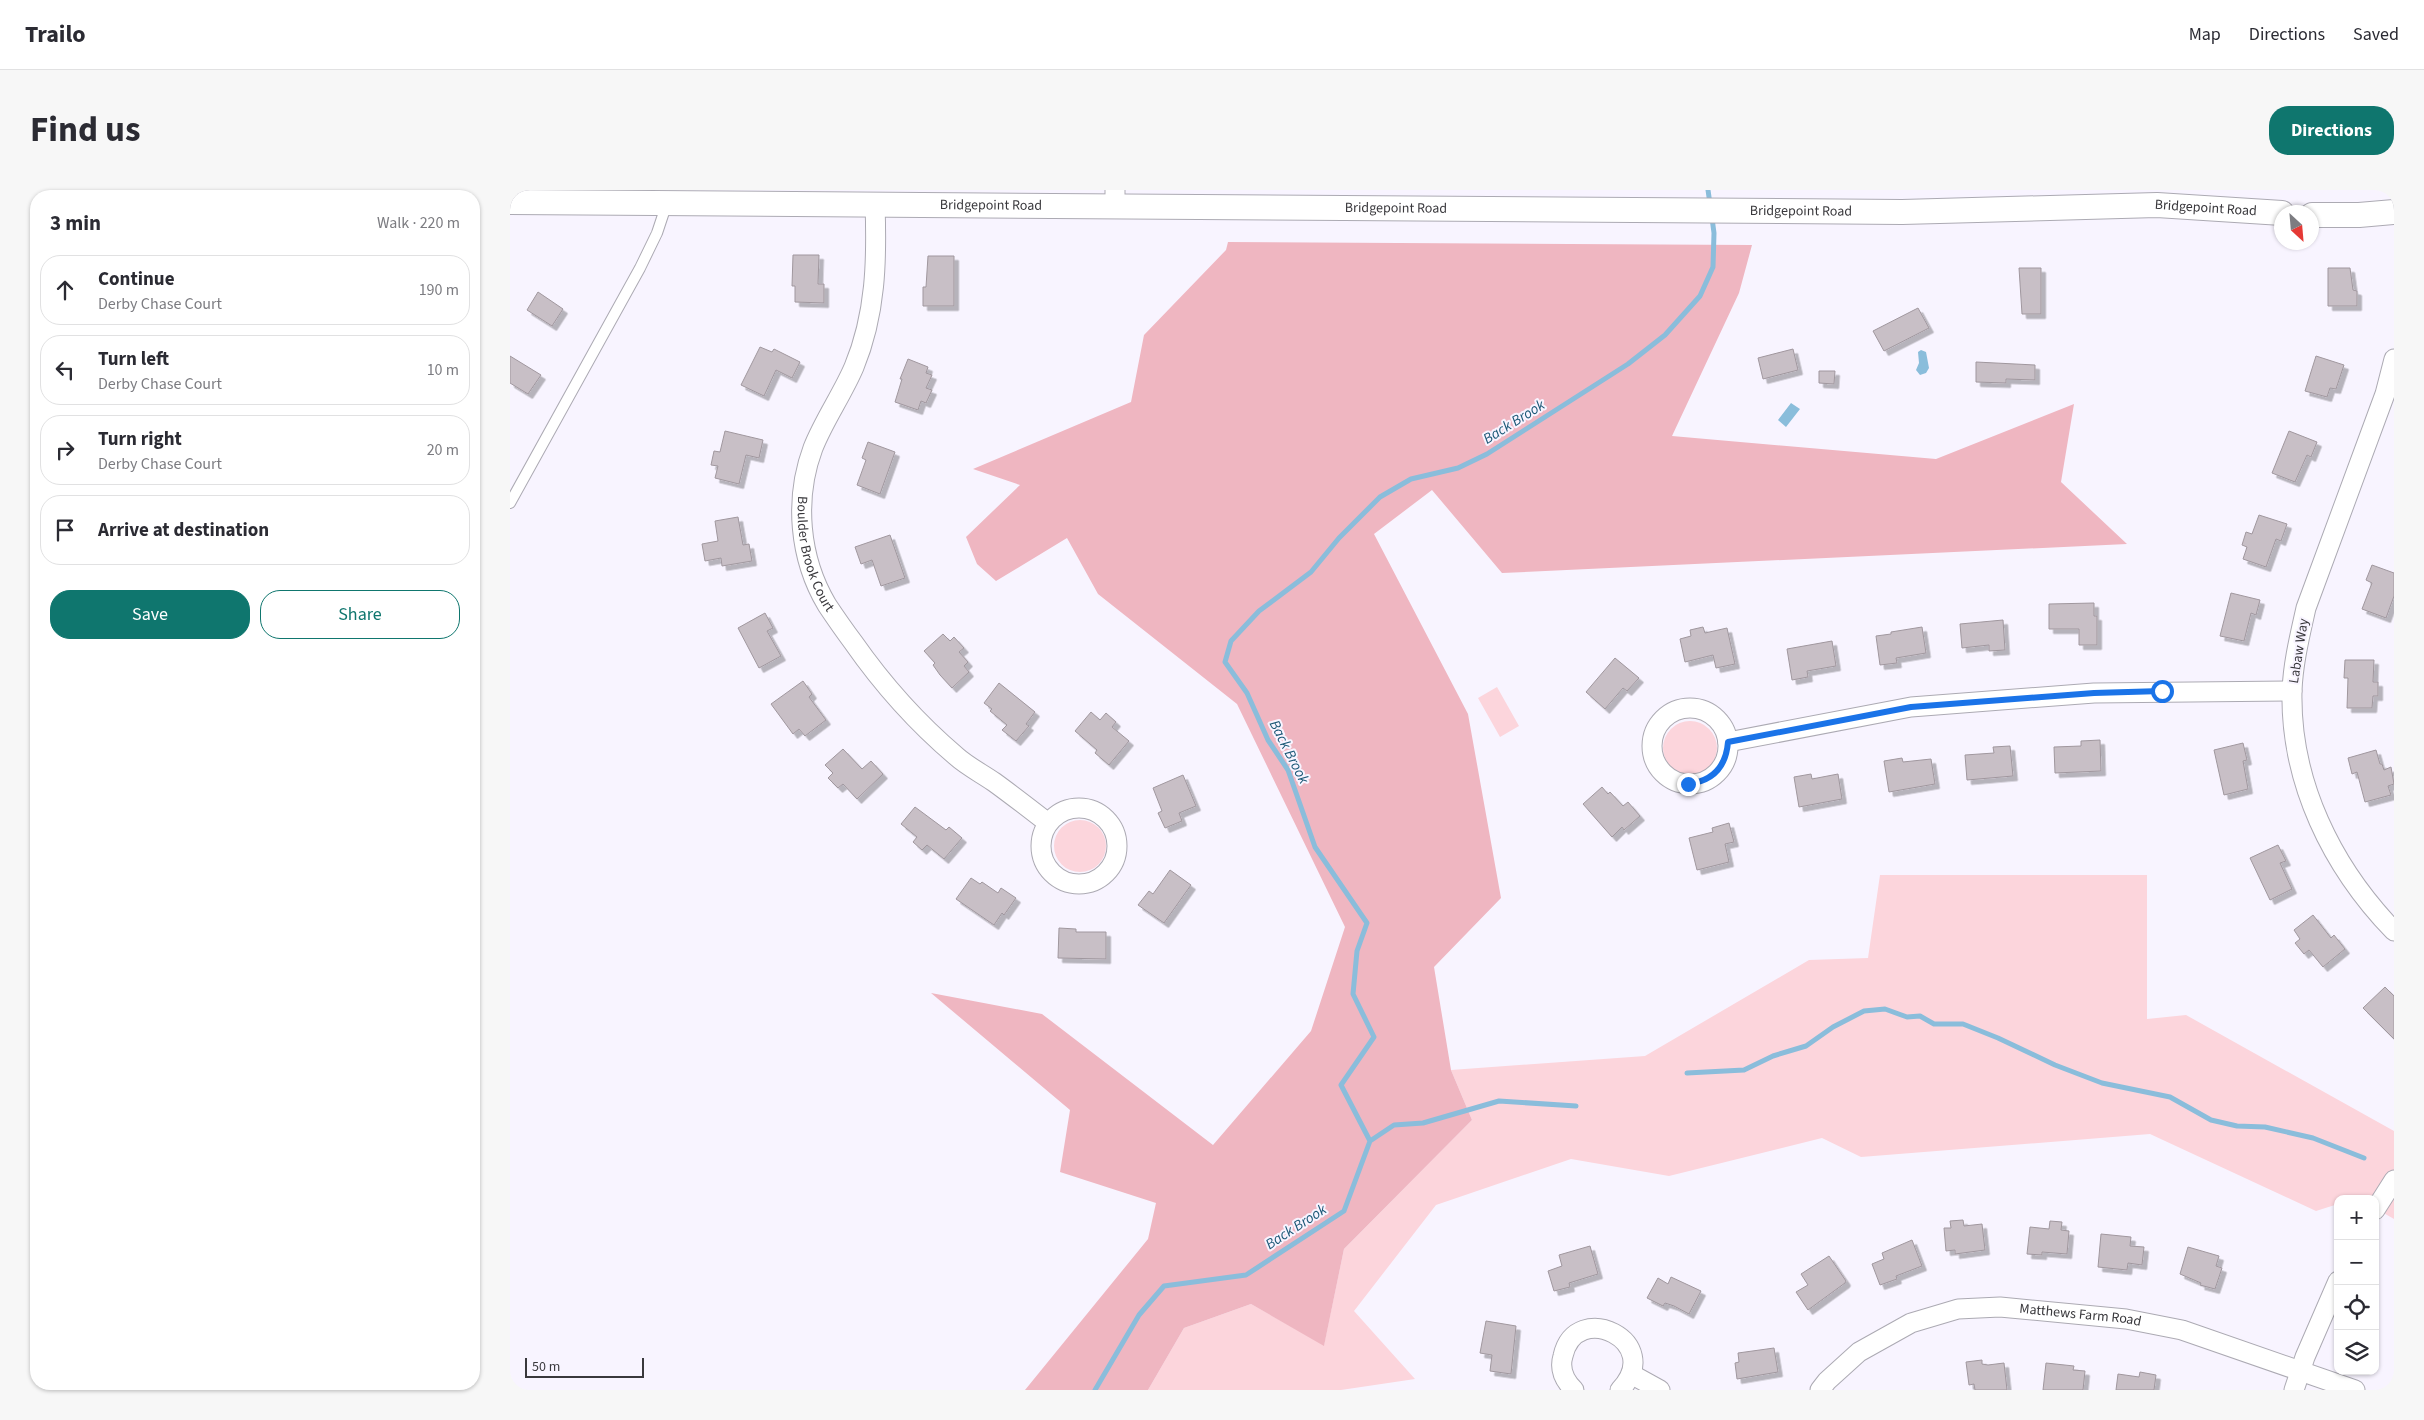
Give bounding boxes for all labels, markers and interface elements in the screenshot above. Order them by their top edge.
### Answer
text: Trailo [25,17,86,52]
text: Map [2189,22,2221,47]
text: Directions [2249,22,2325,47]
text: Saved [2353,22,2399,47]
text: Find us [30,105,140,155]
button: Directions [2269,106,2394,155]
street label: Bridgepoint Road [940,195,1042,216]
street label: Bridgepoint Road [2154,195,2257,221]
street label: Bridgepoint Road [1345,198,1447,219]
street label: Bridgepoint Road [1750,201,1852,222]
north arrow [2274,205,2319,250]
text: 3 min [50,208,101,238]
text: Walk · 220 m [377,212,460,234]
text: Continue [98,266,175,293]
icon: ahead [51,276,79,304]
text: 190 m [419,279,459,301]
text: Derby Chase Court [98,293,222,315]
text: Turn left [98,346,169,373]
icon: left [51,356,79,384]
text: 10 m [427,359,459,381]
text: Derby Chase Court [98,373,222,395]
water label: Back Brook [1479,394,1550,449]
text: Turn right [98,426,182,453]
icon: right [51,436,79,464]
text: 20 m [427,439,459,461]
text: Derby Chase Court [98,453,222,475]
street label: Boulder Brook Court [792,495,839,616]
icon: arrive [51,516,79,544]
text: Arrive at destination [98,517,269,544]
button: Save [50,590,250,639]
button: Share [260,590,460,639]
street label: Labaw Way [2284,617,2314,685]
route start [2151,680,2174,703]
water label: Back Brook [1264,716,1314,788]
route end [1677,773,1700,796]
map controls [2334,1195,2379,1375]
button: + [2334,1195,2379,1240]
water label: Back Brook [1261,1199,1332,1255]
button: − [2334,1240,2379,1285]
button: locate [2334,1285,2379,1330]
street label: Matthews Farm Road [2018,1299,2143,1332]
button: layers [2334,1330,2379,1375]
scale bar [525,1355,644,1378]
text: 50 m [532,1357,560,1377]

